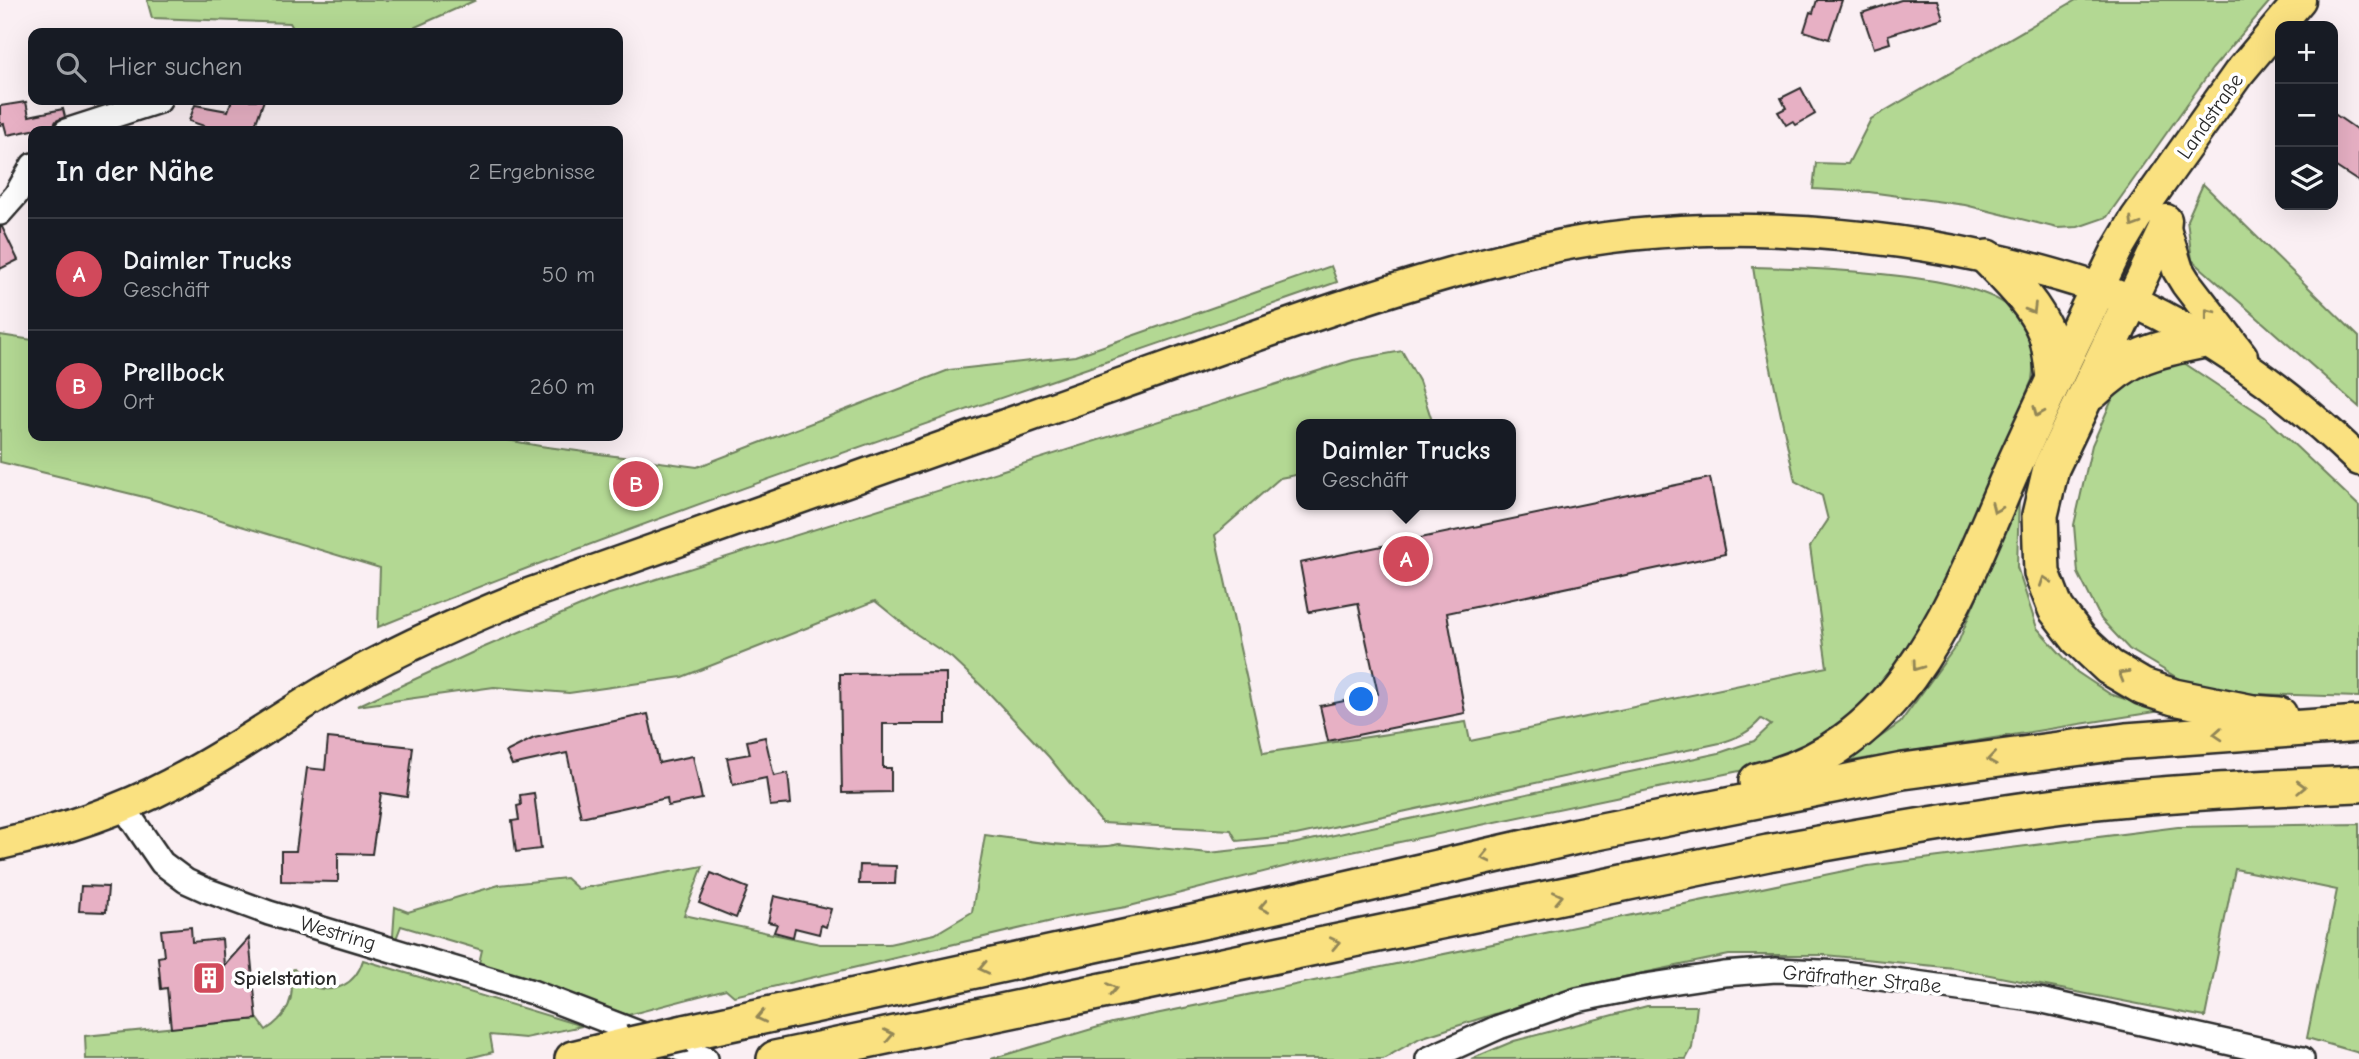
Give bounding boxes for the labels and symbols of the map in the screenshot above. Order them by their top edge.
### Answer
street label: Landstraße [2172,69,2248,163]
one-way arrow [2129,215,2142,228]
one-way arrow [2024,302,2037,315]
one-way arrow [2205,309,2218,321]
one-way arrow [2032,405,2046,417]
pin: B [613,458,659,510]
one-way arrow [1990,501,2004,514]
pin: A [1383,533,1429,585]
one-way arrow [2039,576,2054,588]
one-way arrow [1913,658,1925,670]
one-way arrow [2117,670,2130,683]
your location [1344,682,1378,716]
one-way arrow [2212,726,2223,741]
one-way arrow [1986,751,1997,766]
one-way arrow [2296,779,2307,794]
one-way arrow [1480,849,1492,863]
one-way arrow [1552,890,1564,905]
one-way arrow [1258,899,1270,914]
street label: Westring [297,911,379,955]
one-way arrow [1329,936,1341,951]
building icon: Spielstation [190,959,228,997]
one-way arrow [978,959,990,974]
street label: Gräfrather Straße [1782,960,1942,998]
place label: Spielstation [234,966,337,990]
one-way arrow [1106,982,1118,997]
one-way arrow [756,1008,768,1023]
one-way arrow [883,1029,895,1044]

